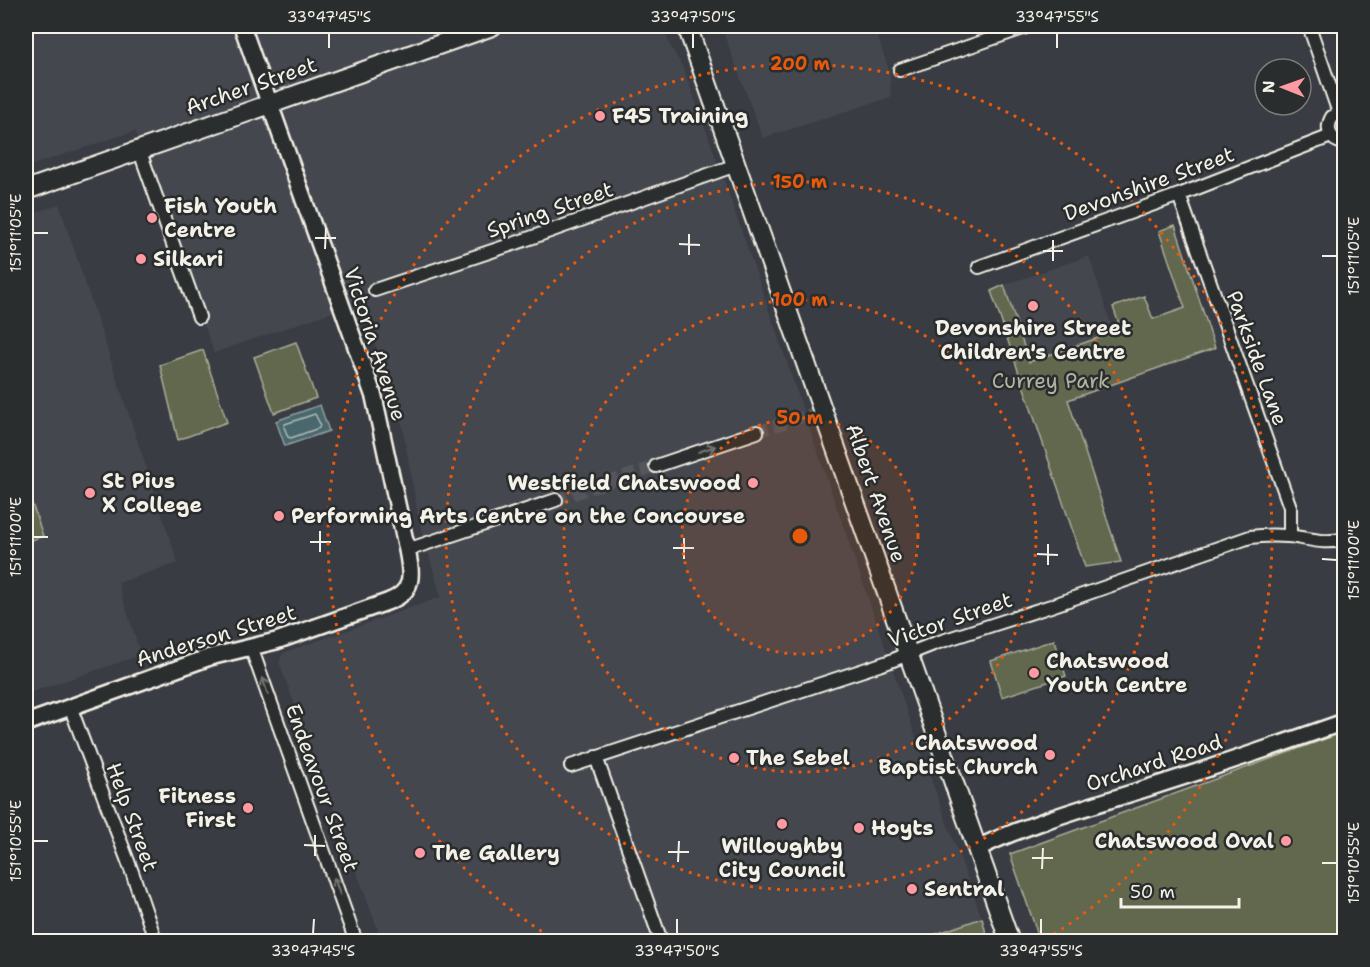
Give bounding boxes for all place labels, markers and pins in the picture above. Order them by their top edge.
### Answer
place label: F45 Training [612,102,748,130]
marker: F45 Training [593,109,607,123]
place label: Fish Youth Centre [164,192,277,244]
marker: Fish Youth Centre [145,211,159,225]
place label: Silkari [153,245,224,273]
marker: Silkari [134,252,148,266]
marker: Devonshire Street Children's Centre [1026,299,1040,313]
place label: Devonshire Street Children's Centre [935,314,1131,366]
place label: St Pius X College [102,467,202,519]
place label: Westfield Chatswood [507,469,741,497]
marker: Westfield Chatswood [746,476,760,490]
marker: St Pius X College [83,486,97,500]
place label: Performing Arts Centre on the Concourse [291,502,745,530]
marker: Performing Arts Centre on the Concourse [272,509,286,523]
centre of rings [790,526,810,546]
place label: Chatswood Youth Centre [1046,647,1188,699]
marker: Chatswood Youth Centre [1027,666,1041,680]
place label: Chatswood Baptist Church [878,729,1038,781]
place label: The Sebel [746,744,850,772]
marker: Chatswood Baptist Church [1043,748,1057,762]
marker: The Sebel [727,751,741,765]
place label: Fitness First [158,782,236,834]
marker: Fitness First [241,801,255,815]
place label: Hoyts [871,814,934,842]
marker: Willoughby City Council [775,817,789,831]
marker: Hoyts [852,821,866,835]
place label: Chatswood Oval [1095,827,1274,855]
place label: Willoughby City Council [719,832,845,884]
marker: Chatswood Oval [1279,834,1293,848]
place label: The Gallery [432,839,560,867]
marker: The Gallery [413,846,427,860]
place label: Sentral [924,875,1004,903]
marker: Sentral [905,882,919,896]

